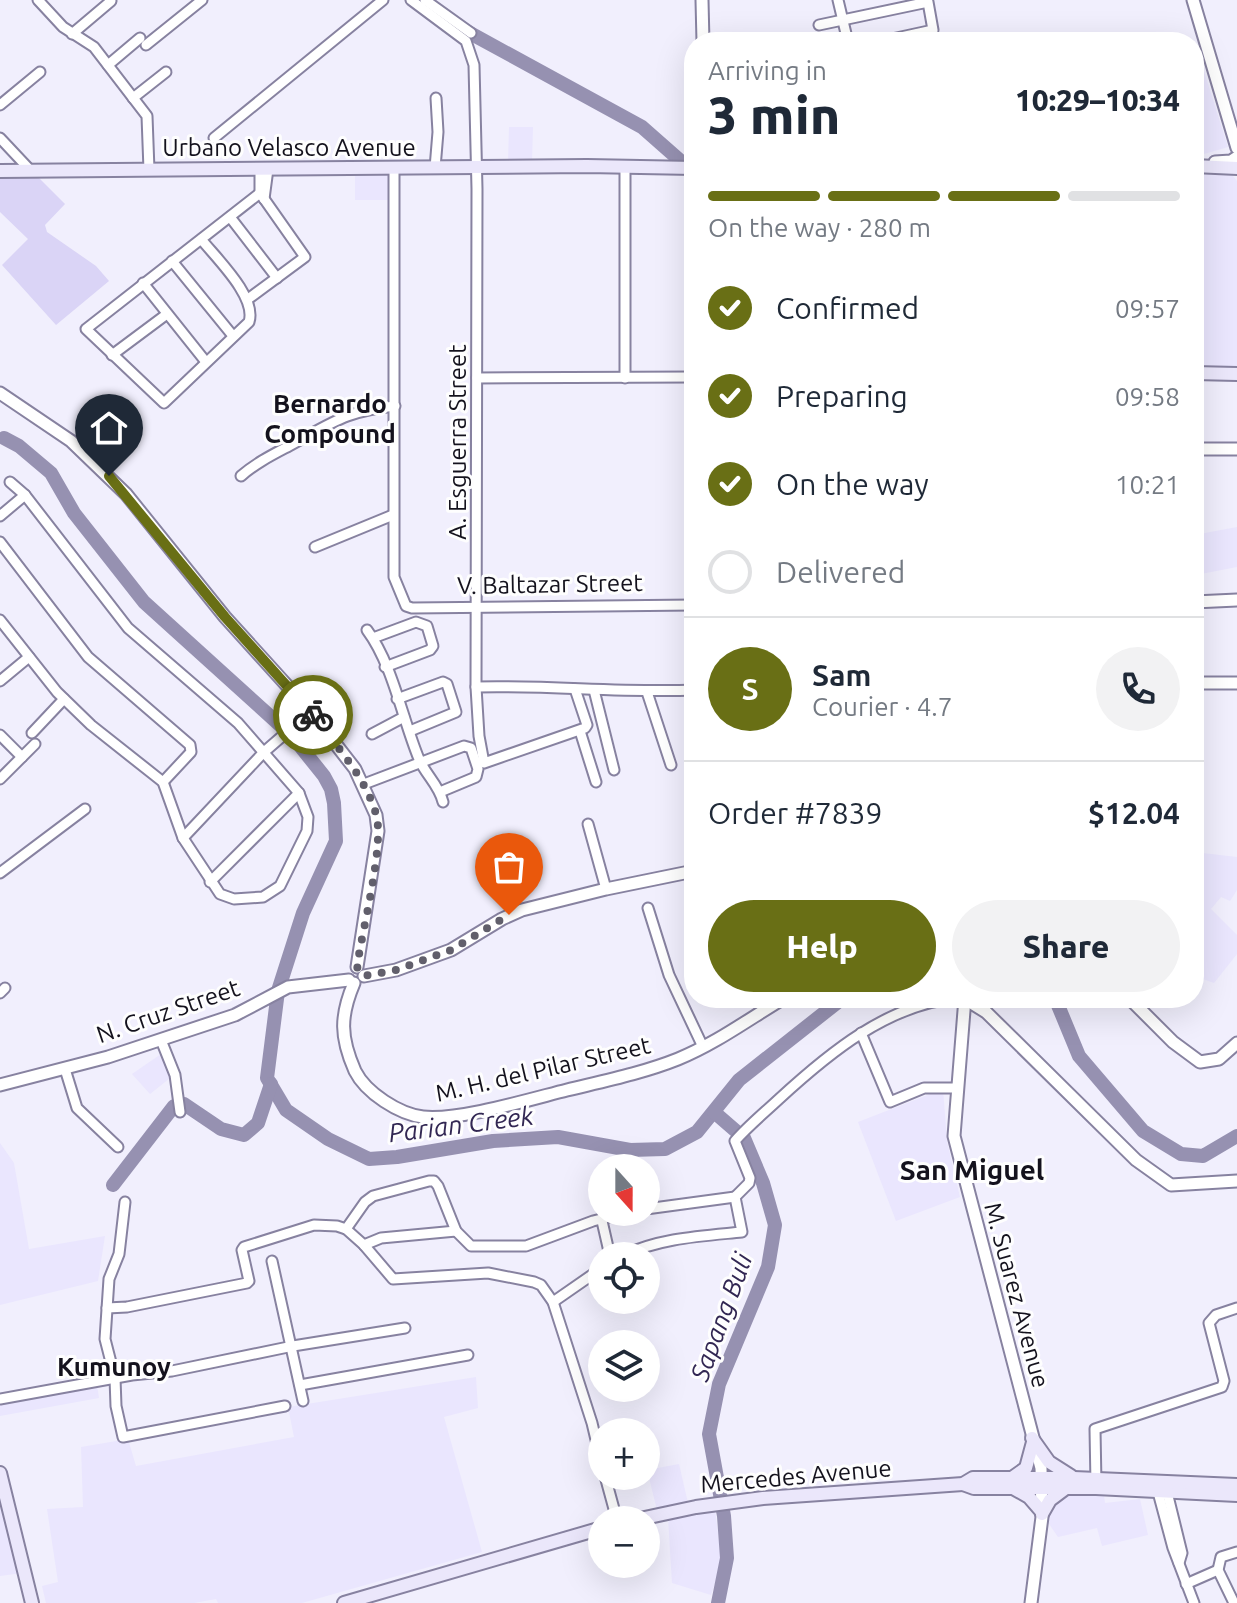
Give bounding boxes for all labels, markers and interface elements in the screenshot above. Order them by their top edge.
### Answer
text: Arriving in [708,56,827,85]
text: 10:29–10:34 [1015,83,1180,117]
text: 3 min [708,86,840,144]
street label: Urbano Velasco Avenue [162,134,416,161]
text: On the way · 280 m [708,213,931,242]
icon: check [708,286,752,330]
text: Confirmed [776,291,919,325]
text: 09:57 [1115,294,1180,323]
street label: A. Esguerra Street [444,344,471,540]
icon: check [708,374,752,418]
text: Preparing [776,379,908,413]
text: 09:58 [1115,382,1180,411]
district label: Bernardo Compound [264,389,396,448]
pin [75,394,143,476]
icon: home [87,406,131,450]
icon: check [708,462,752,506]
text: On the way [776,467,929,501]
text: 10:21 [1115,470,1180,499]
text: Delivered [776,555,905,589]
street label: V. Baltazar Street [457,569,644,599]
button: phone [1096,647,1180,731]
text: Sam [812,658,871,692]
text: S [741,672,759,706]
courier [273,675,353,755]
text: Courier · 4.7 [812,692,952,721]
icon: bike [291,693,335,737]
text: Order #7839 [708,796,882,830]
text: $12.04 [1088,796,1180,830]
pin [475,833,543,915]
icon: bag [487,845,531,889]
button: Help [708,900,936,992]
button: Share [952,900,1180,992]
street label: N. Cruz Street [93,974,244,1048]
street label: M. H. del Pilar Street [433,1031,654,1107]
water label: Parian Creek [387,1101,536,1147]
north arrow [588,1154,660,1226]
map controls [588,1154,660,1578]
district label: San Miguel [900,1154,1044,1185]
street label: M. Suarez Avenue [979,1199,1055,1391]
button: locate [588,1242,660,1314]
water label: Sapang Buli [684,1248,758,1386]
button: layers [588,1330,660,1402]
district label: Kumunoy [57,1352,171,1381]
button: + [588,1418,660,1490]
street label: Mercedes Avenue [699,1454,893,1498]
button: − [588,1506,660,1578]

